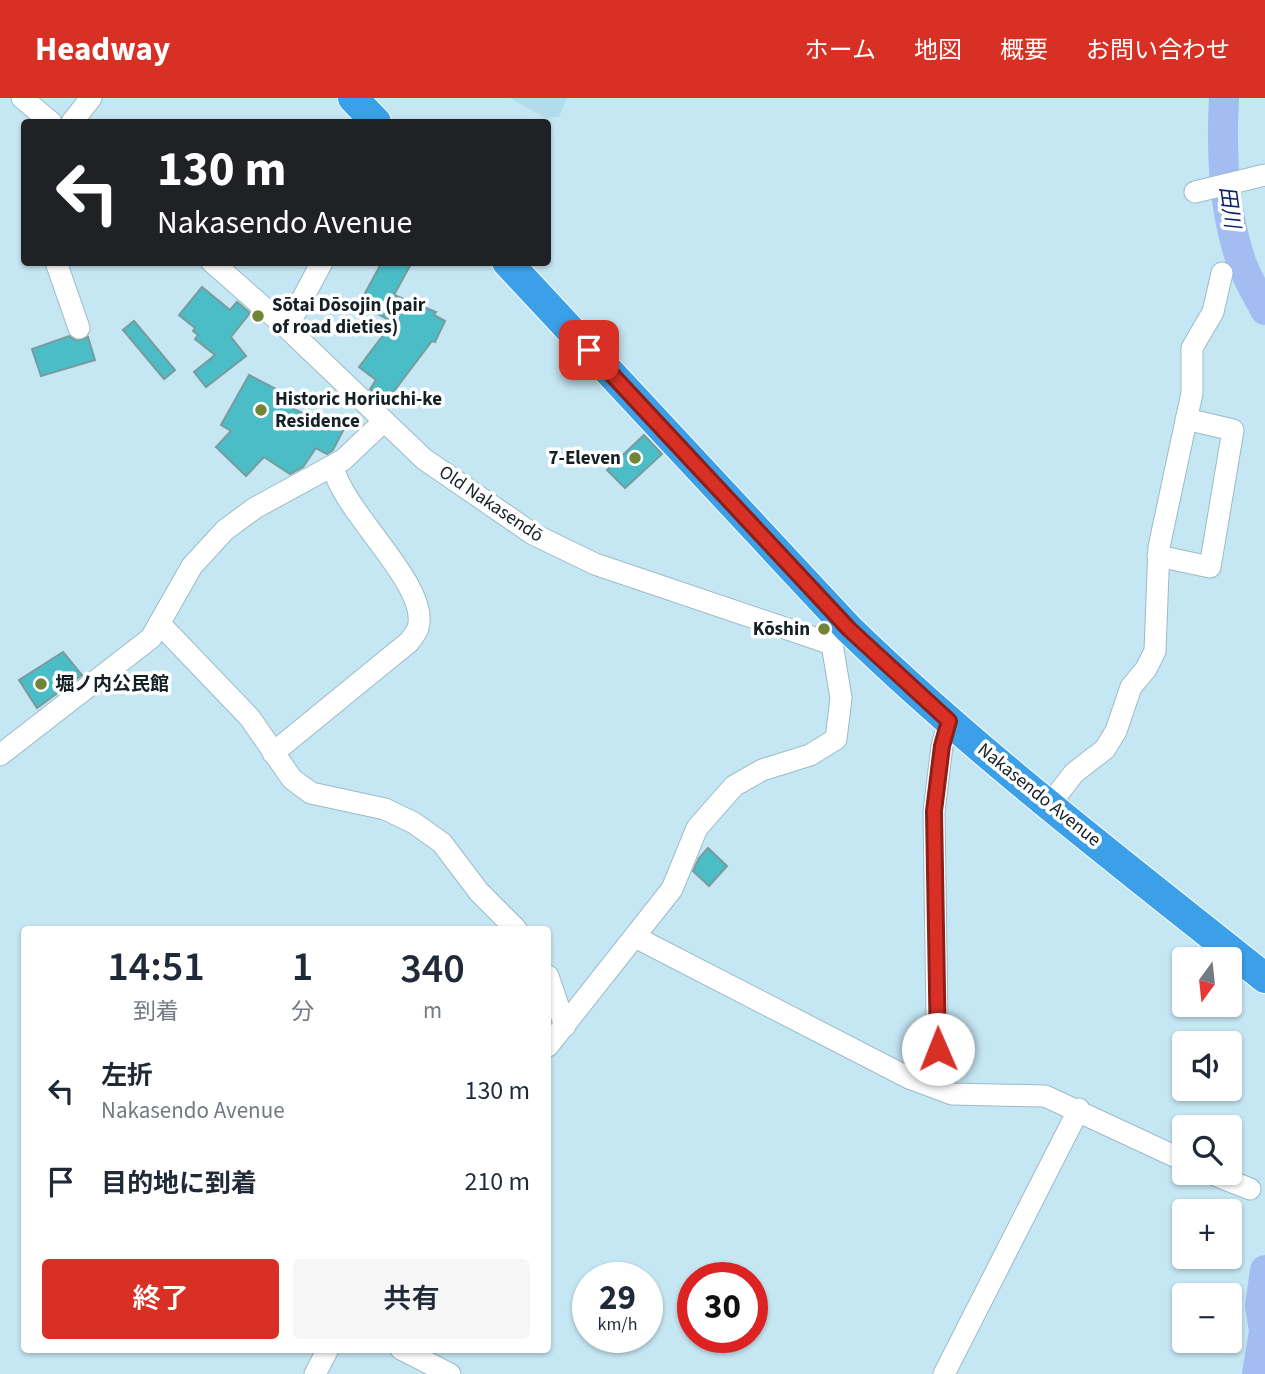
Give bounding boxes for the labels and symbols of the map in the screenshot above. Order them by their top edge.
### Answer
water label: 田川 [1212,184,1248,232]
place label: Sōtai Dōsojin (pair of road dieties) [272,292,426,341]
marker: Sōtai Dōsojin (pair of road dieties) [250,308,266,324]
pin [559,320,619,380]
place label: Historic Horiuchi-ke Residence [275,386,442,435]
marker: Historic Horiuchi-ke Residence [253,402,269,418]
place label: 7-Eleven [549,445,621,472]
marker: 7-Eleven [627,450,643,466]
street label: Old Nakasendō [433,459,549,549]
place label: Kōshin [753,616,810,643]
marker: Kōshin [816,621,832,637]
place label: 堀ノ内公民館 [55,671,169,698]
marker: 堀ノ内公民館 [33,676,49,692]
street label: Nakasendo Avenue [972,737,1106,853]
north arrow [1172,947,1242,1017]
position arrow [901,1012,975,1086]
speed limit sign: 30 [677,1262,768,1353]

